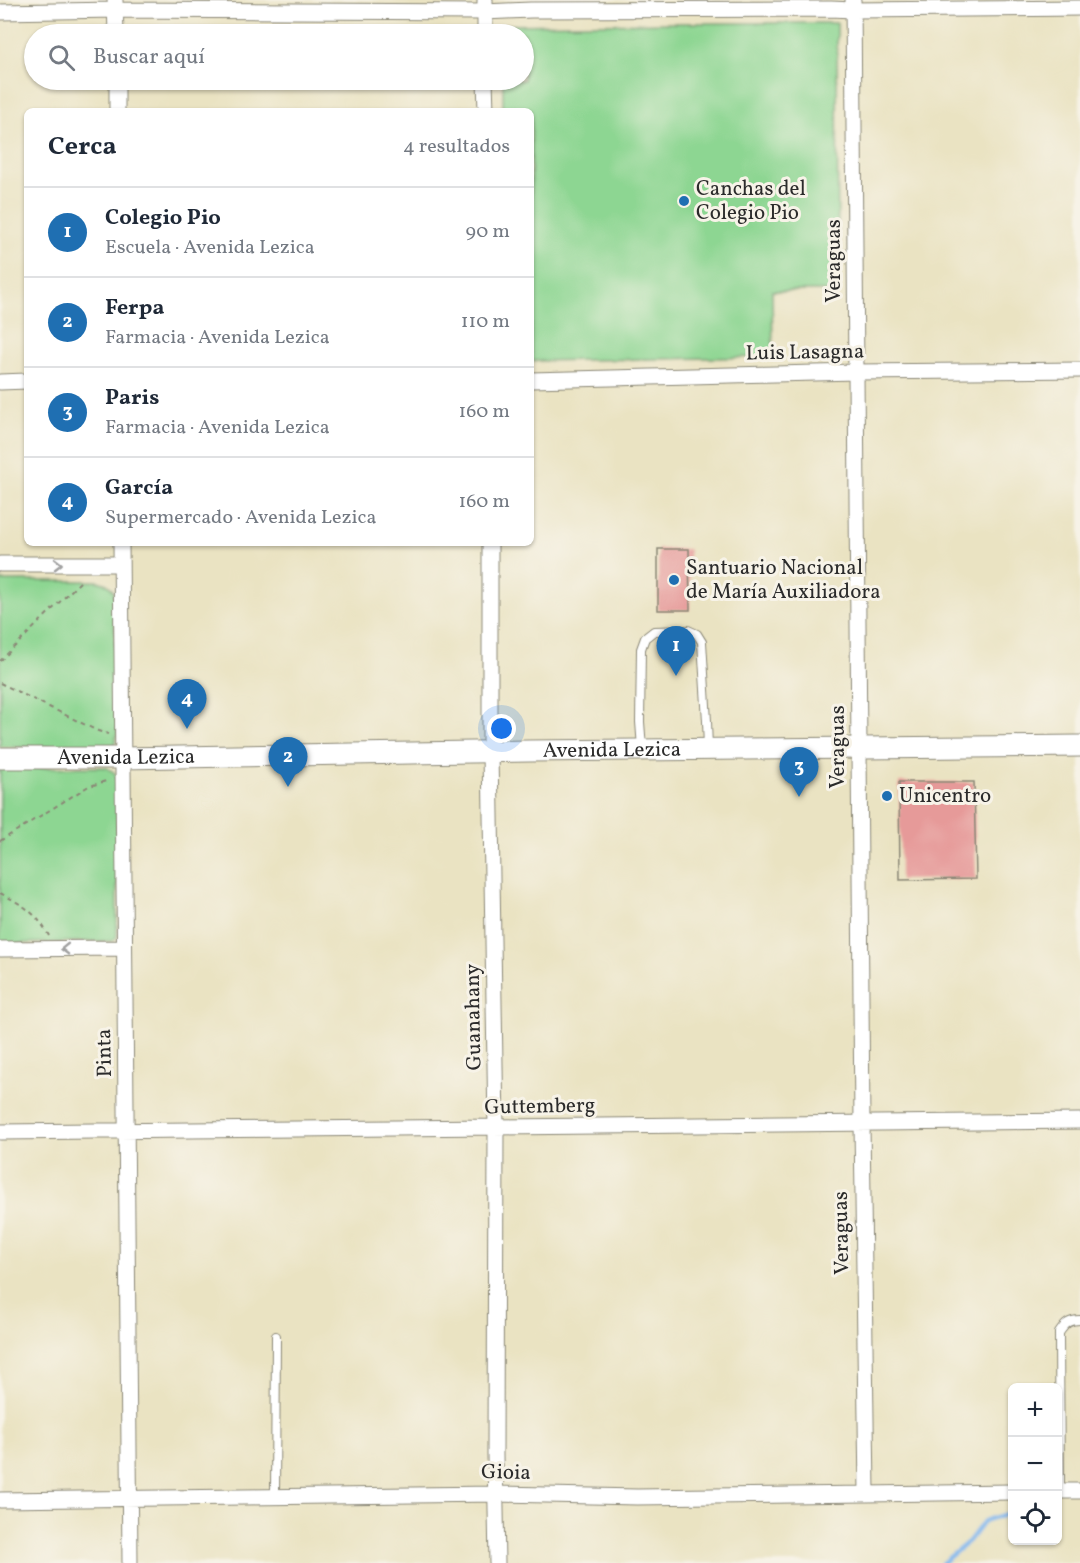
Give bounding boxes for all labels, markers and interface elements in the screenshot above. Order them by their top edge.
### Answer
search box [24,24,534,90]
icon: search [45,41,78,74]
text: Buscar aquí [93,42,205,73]
text: Cerca [48,129,117,165]
text: 4 resultados [403,133,510,161]
place label: Canchas del Colegio Pio [696,175,806,228]
marker: Canchas del Colegio Pio [677,194,691,208]
text: Colegio Pio [105,203,221,234]
text: 1 [63,218,72,246]
text: 90 m [466,218,510,246]
street label: Veraguas [820,219,849,303]
text: Escuela · Avenida Lezica [105,234,315,262]
text: Ferpa [105,293,164,324]
text: 2 [62,308,73,336]
text: 110 m [461,308,510,336]
text: Farmacia · Avenida Lezica [105,324,330,352]
street label: Luis Lasagna [745,337,865,369]
text: Paris [105,383,159,414]
text: 3 [62,398,73,426]
text: 160 m [458,398,510,426]
text: Farmacia · Avenida Lezica [105,414,330,442]
text: García [105,473,173,504]
text: 4 [61,488,74,516]
text: 160 m [458,488,510,516]
text: Supermercado · Avenida Lezica [105,504,376,532]
place label: Santuario Nacional de María Auxiliadora [686,554,881,607]
one-way arrow [54,558,63,570]
marker: Santuario Nacional de María Auxiliadora [667,573,681,587]
pin: 1 [656,626,696,676]
pin: 4 [168,680,207,729]
street label: Veraguas [824,705,853,789]
your location [487,714,516,743]
street label: Avenida Lezica [543,735,681,765]
pin: 2 [268,738,308,787]
street label: Avenida Lezica [57,742,195,773]
pin: 3 [780,748,818,797]
place label: Unicentro [899,782,991,811]
marker: Unicentro [880,789,894,803]
one-way arrow [61,943,70,955]
street label: Guanahany [459,963,489,1071]
street label: Pinta [90,1028,120,1078]
street label: Guttemberg [484,1092,596,1122]
street label: Veraguas [827,1191,857,1275]
map controls [1008,1383,1062,1545]
button: + [1008,1383,1062,1437]
button: − [1008,1437,1062,1491]
street label: Gioia [481,1458,531,1488]
button: locate [1008,1491,1062,1545]

